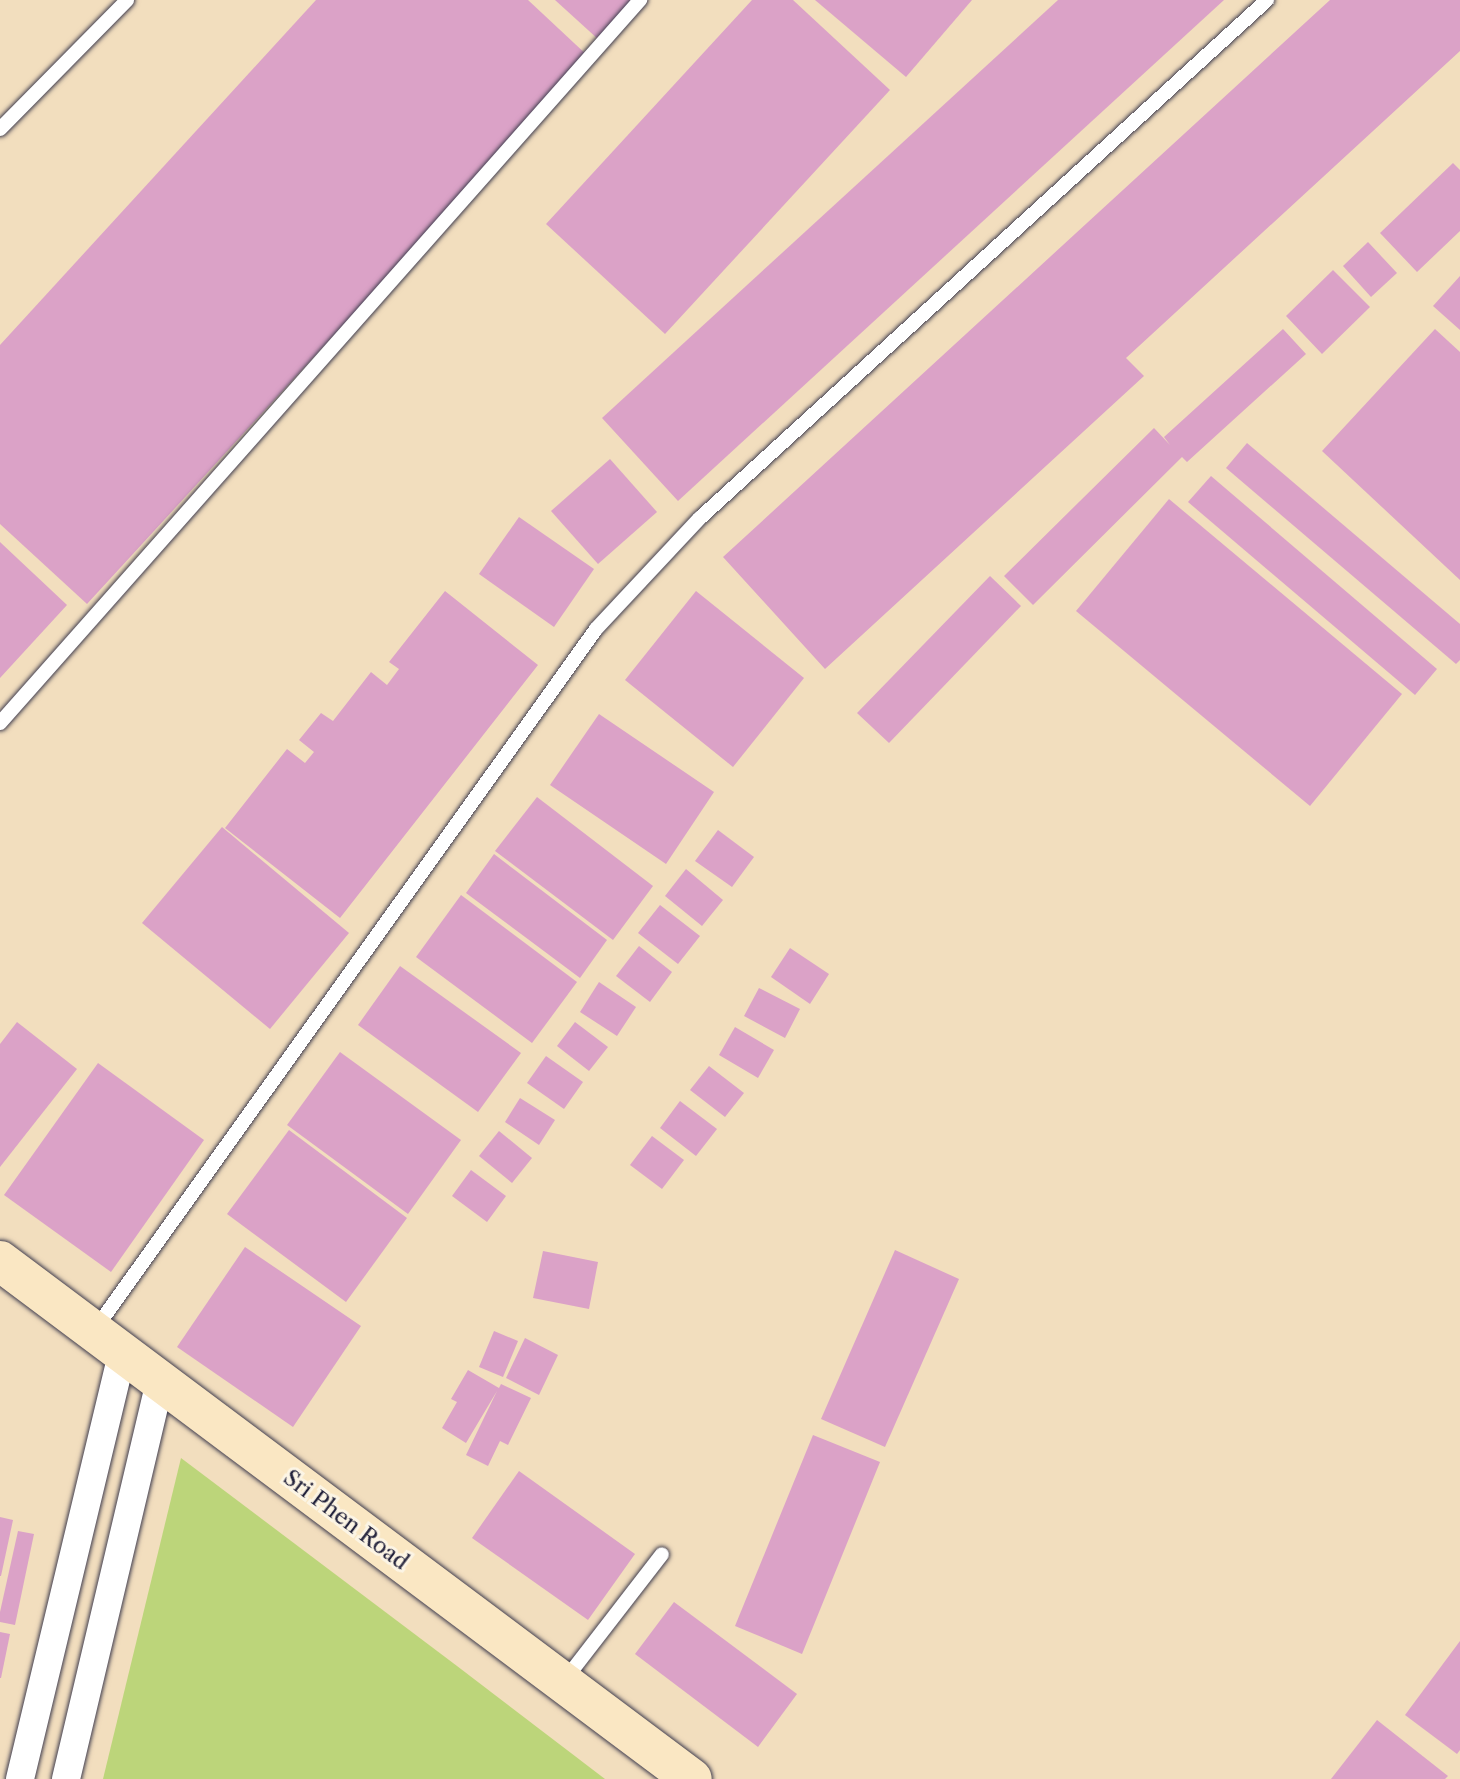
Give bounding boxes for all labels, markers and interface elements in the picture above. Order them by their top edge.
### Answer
street label: Sri Phen Road [278,1464,414,1576]

